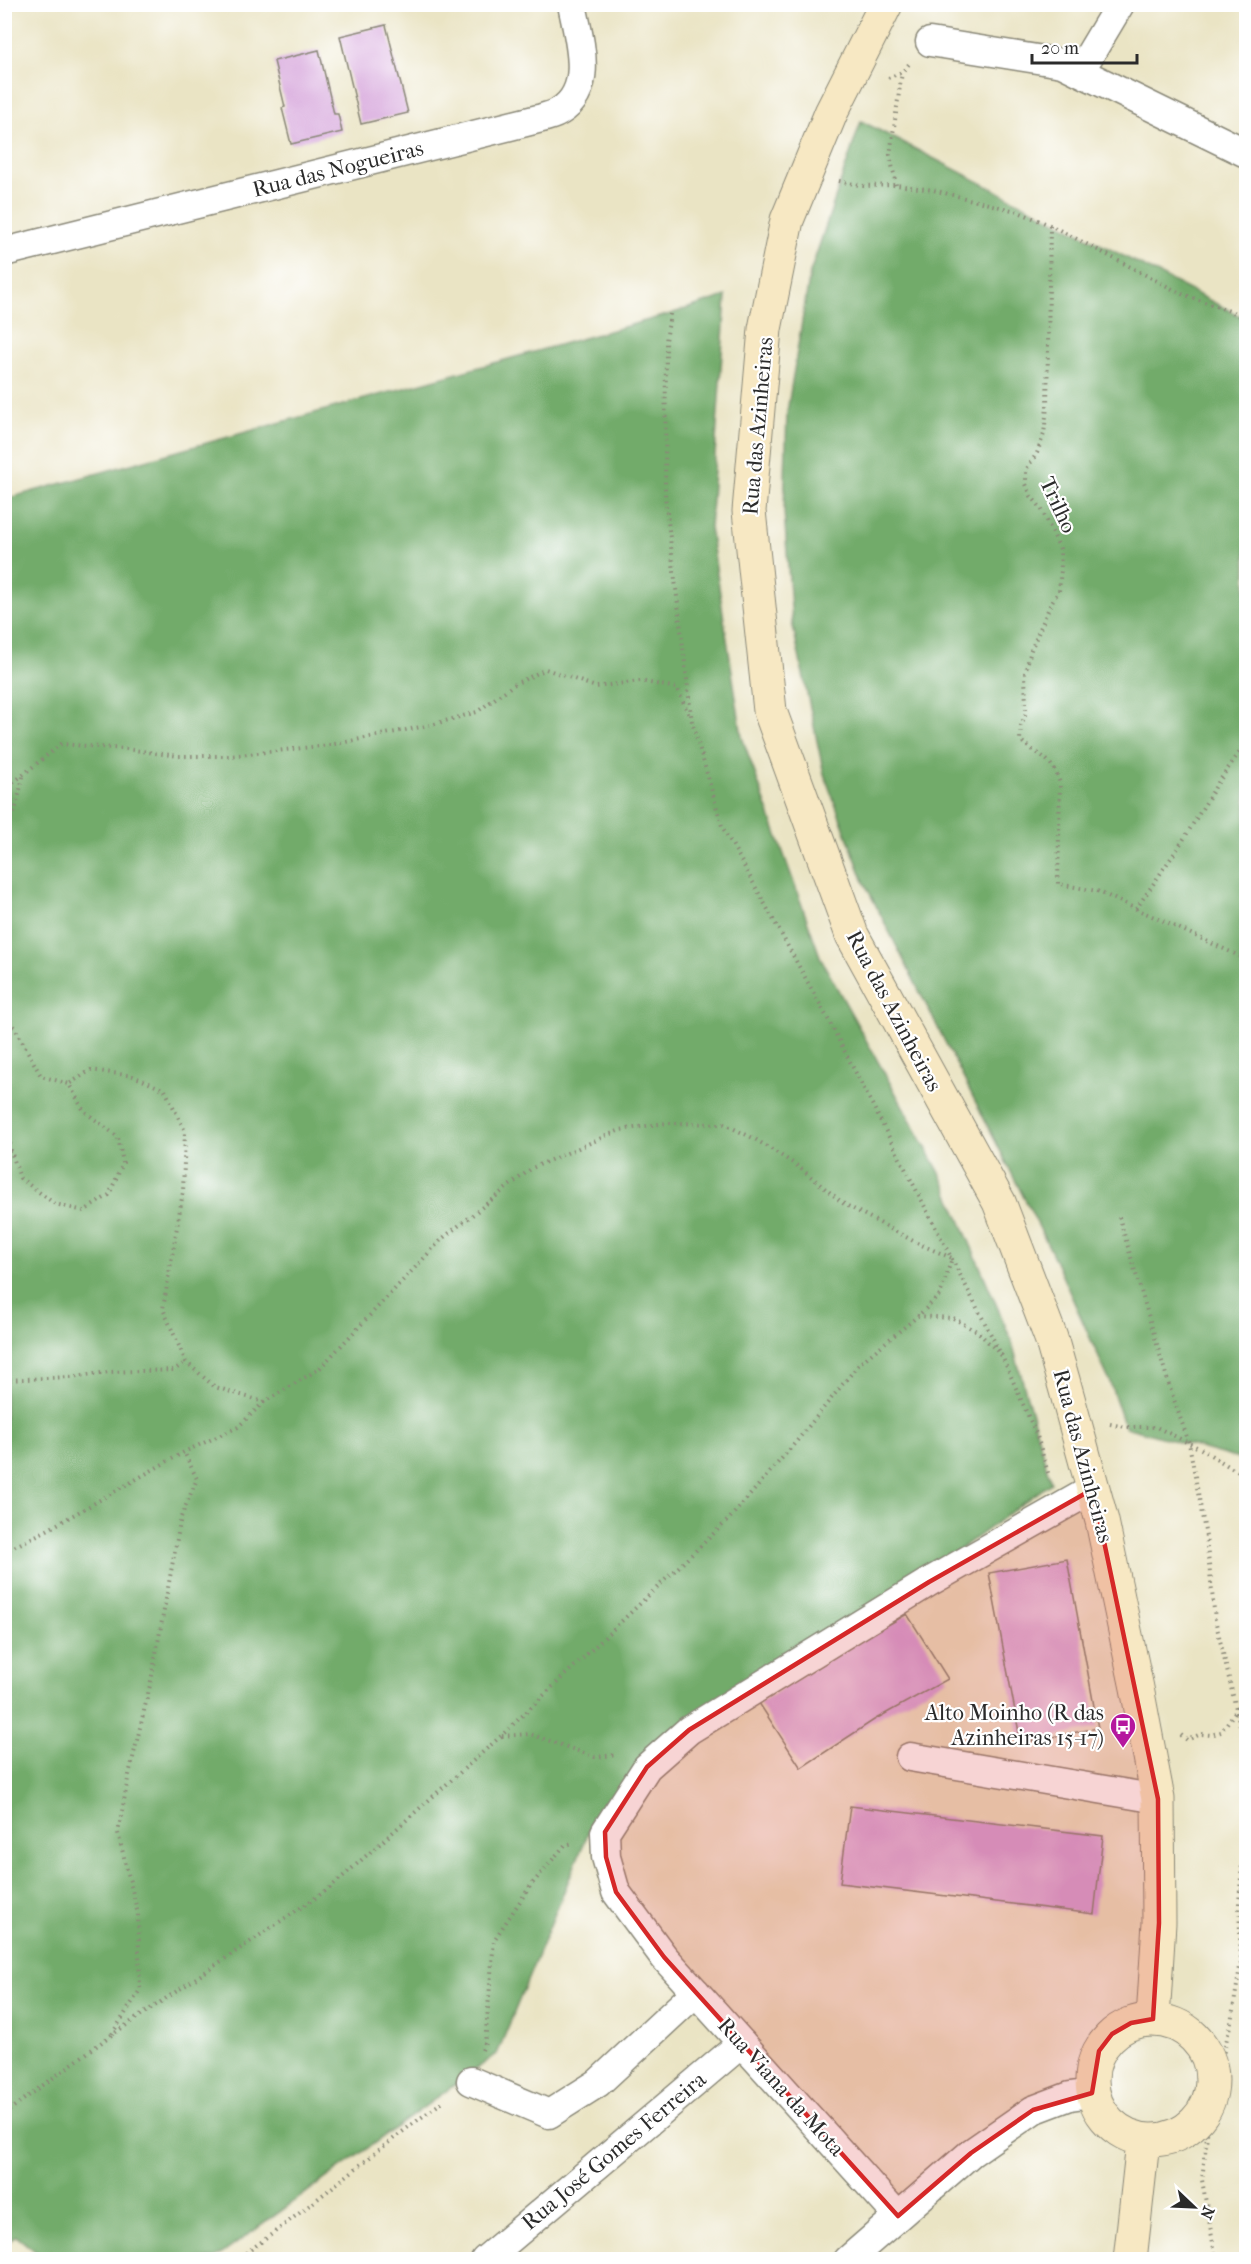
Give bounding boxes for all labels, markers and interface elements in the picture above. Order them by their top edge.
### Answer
scale bar [1032,27,1137,65]
text: 20 m [1041,38,1079,59]
street label: Rua das Nogueiras [250,135,426,203]
street label: Rua das Azinheiras [737,336,779,516]
street label: Trilho [1034,473,1082,537]
street label: Rua das Azinheiras [841,926,947,1096]
street label: Rua das Azinheiras [1047,1366,1119,1546]
place label: Alto Moinho (R das Azinheiras 15-17) [924,1700,1104,1751]
bus stop icon: Alto Moinho (R das Azinheiras 15-17) [1108,1711,1138,1749]
street label: Rua Viana da Mota [712,2012,851,2162]
street label: Rua José Gomes Ferreira [517,2066,712,2236]
north arrow [1164,2177,1224,2237]
text: N [1196,2203,1218,2223]

